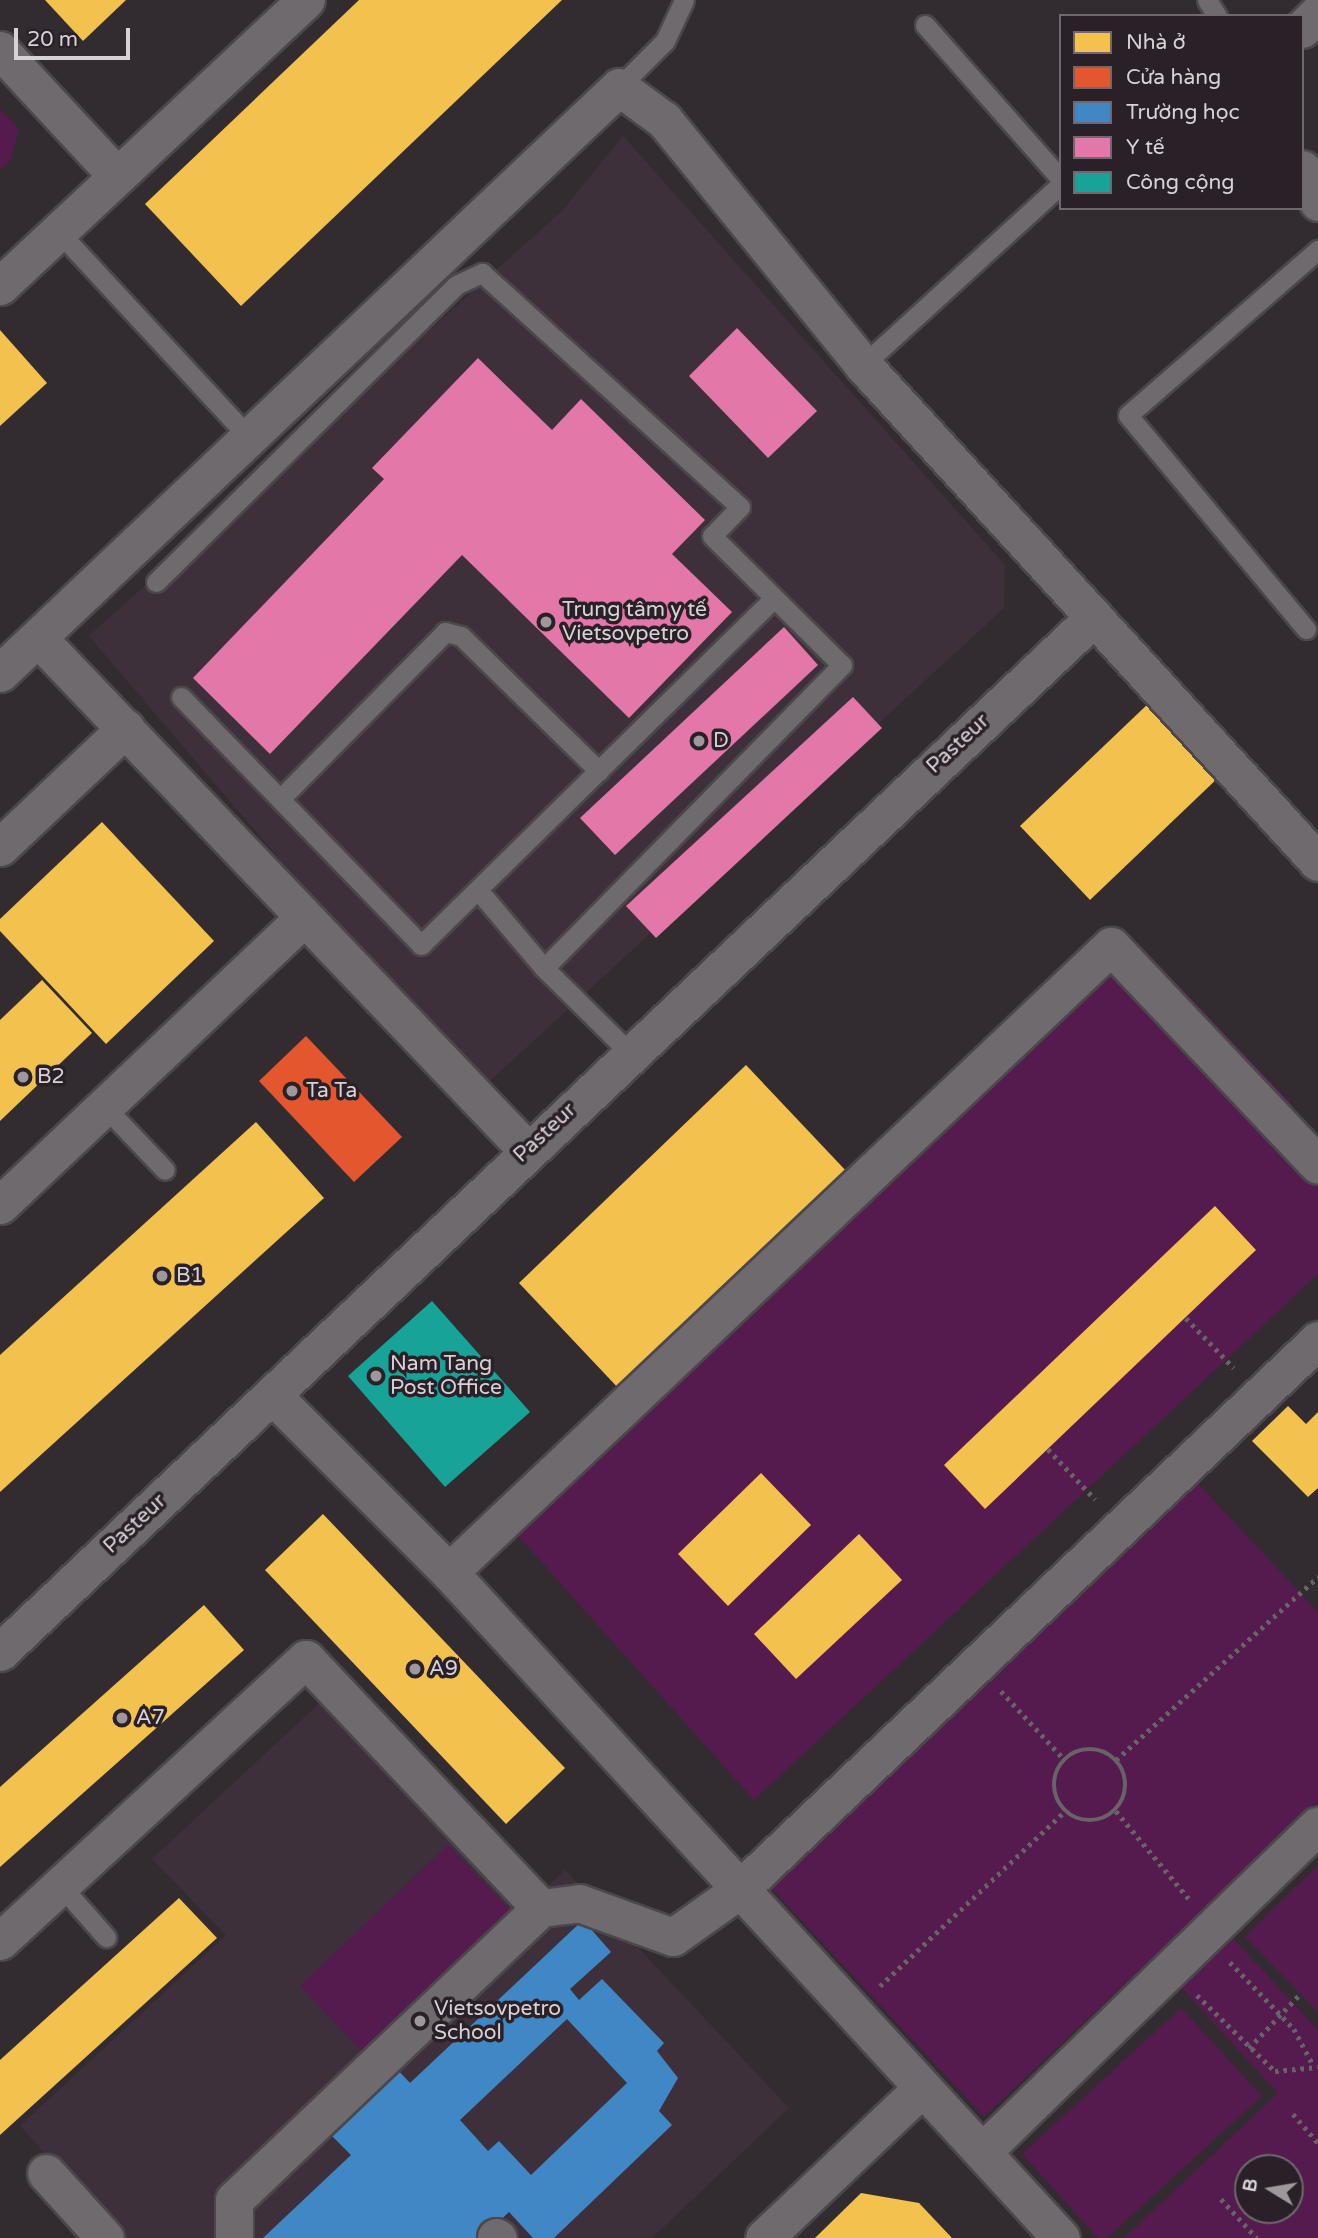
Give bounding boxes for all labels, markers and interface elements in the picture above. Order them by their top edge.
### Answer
scale bar [18,14,133,58]
legend [1059,14,1304,210]
text: 20 m [27,27,78,52]
text: Nhà ở [1126,30,1185,55]
text: Cửa hàng [1126,65,1221,90]
text: Trường học [1126,100,1240,125]
text: Y tế [1126,135,1165,160]
text: Công cộng [1126,170,1234,195]
place label: Trung tâm y tế Vietsovpetro [562,597,707,647]
marker: Trung tâm y tế Vietsovpetro [536,612,556,632]
street label: Pasteur [922,709,994,779]
place label: D [713,728,729,754]
marker: D [691,733,707,749]
place label: B2 [37,1064,65,1090]
marker: B2 [15,1069,31,1085]
place label: Ta Ta [306,1078,357,1104]
marker: Ta Ta [284,1083,300,1099]
street label: Pasteur [509,1098,581,1168]
place label: B1 [176,1263,204,1289]
marker: B1 [154,1268,170,1284]
place label: Nam Tang Post Office [390,1351,502,1401]
marker: Nam Tang Post Office [368,1368,384,1384]
street label: Pasteur [99,1489,171,1559]
place label: A9 [429,1656,458,1682]
marker: A9 [407,1661,423,1677]
place label: A7 [136,1705,165,1731]
marker: A7 [114,1710,130,1726]
place label: Vietsovpetro School [434,1996,561,2046]
marker: Vietsovpetro School [412,2013,428,2029]
north arrow [1234,2154,1304,2224]
text: B [1238,2177,1262,2194]

